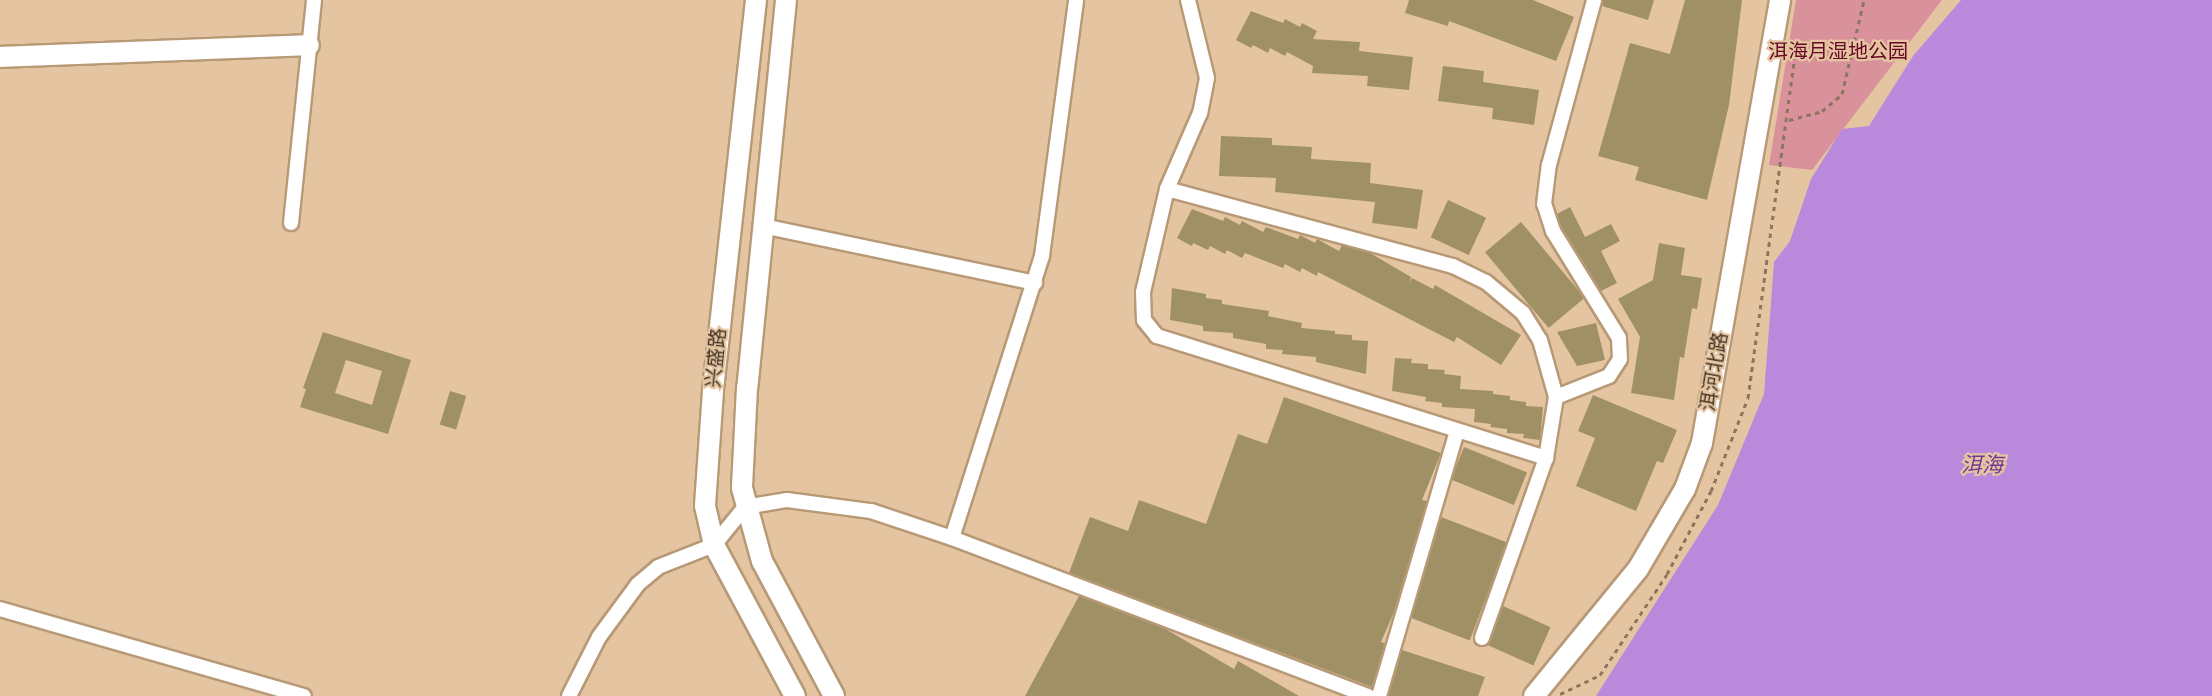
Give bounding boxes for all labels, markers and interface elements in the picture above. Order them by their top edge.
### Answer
park label: 洱海月湿地公园 [1768,40,1908,64]
street label: 兴盛路 [702,327,732,389]
street label: 洱河北路 [1696,331,1734,413]
water label: 洱海 [1961,453,2003,479]

